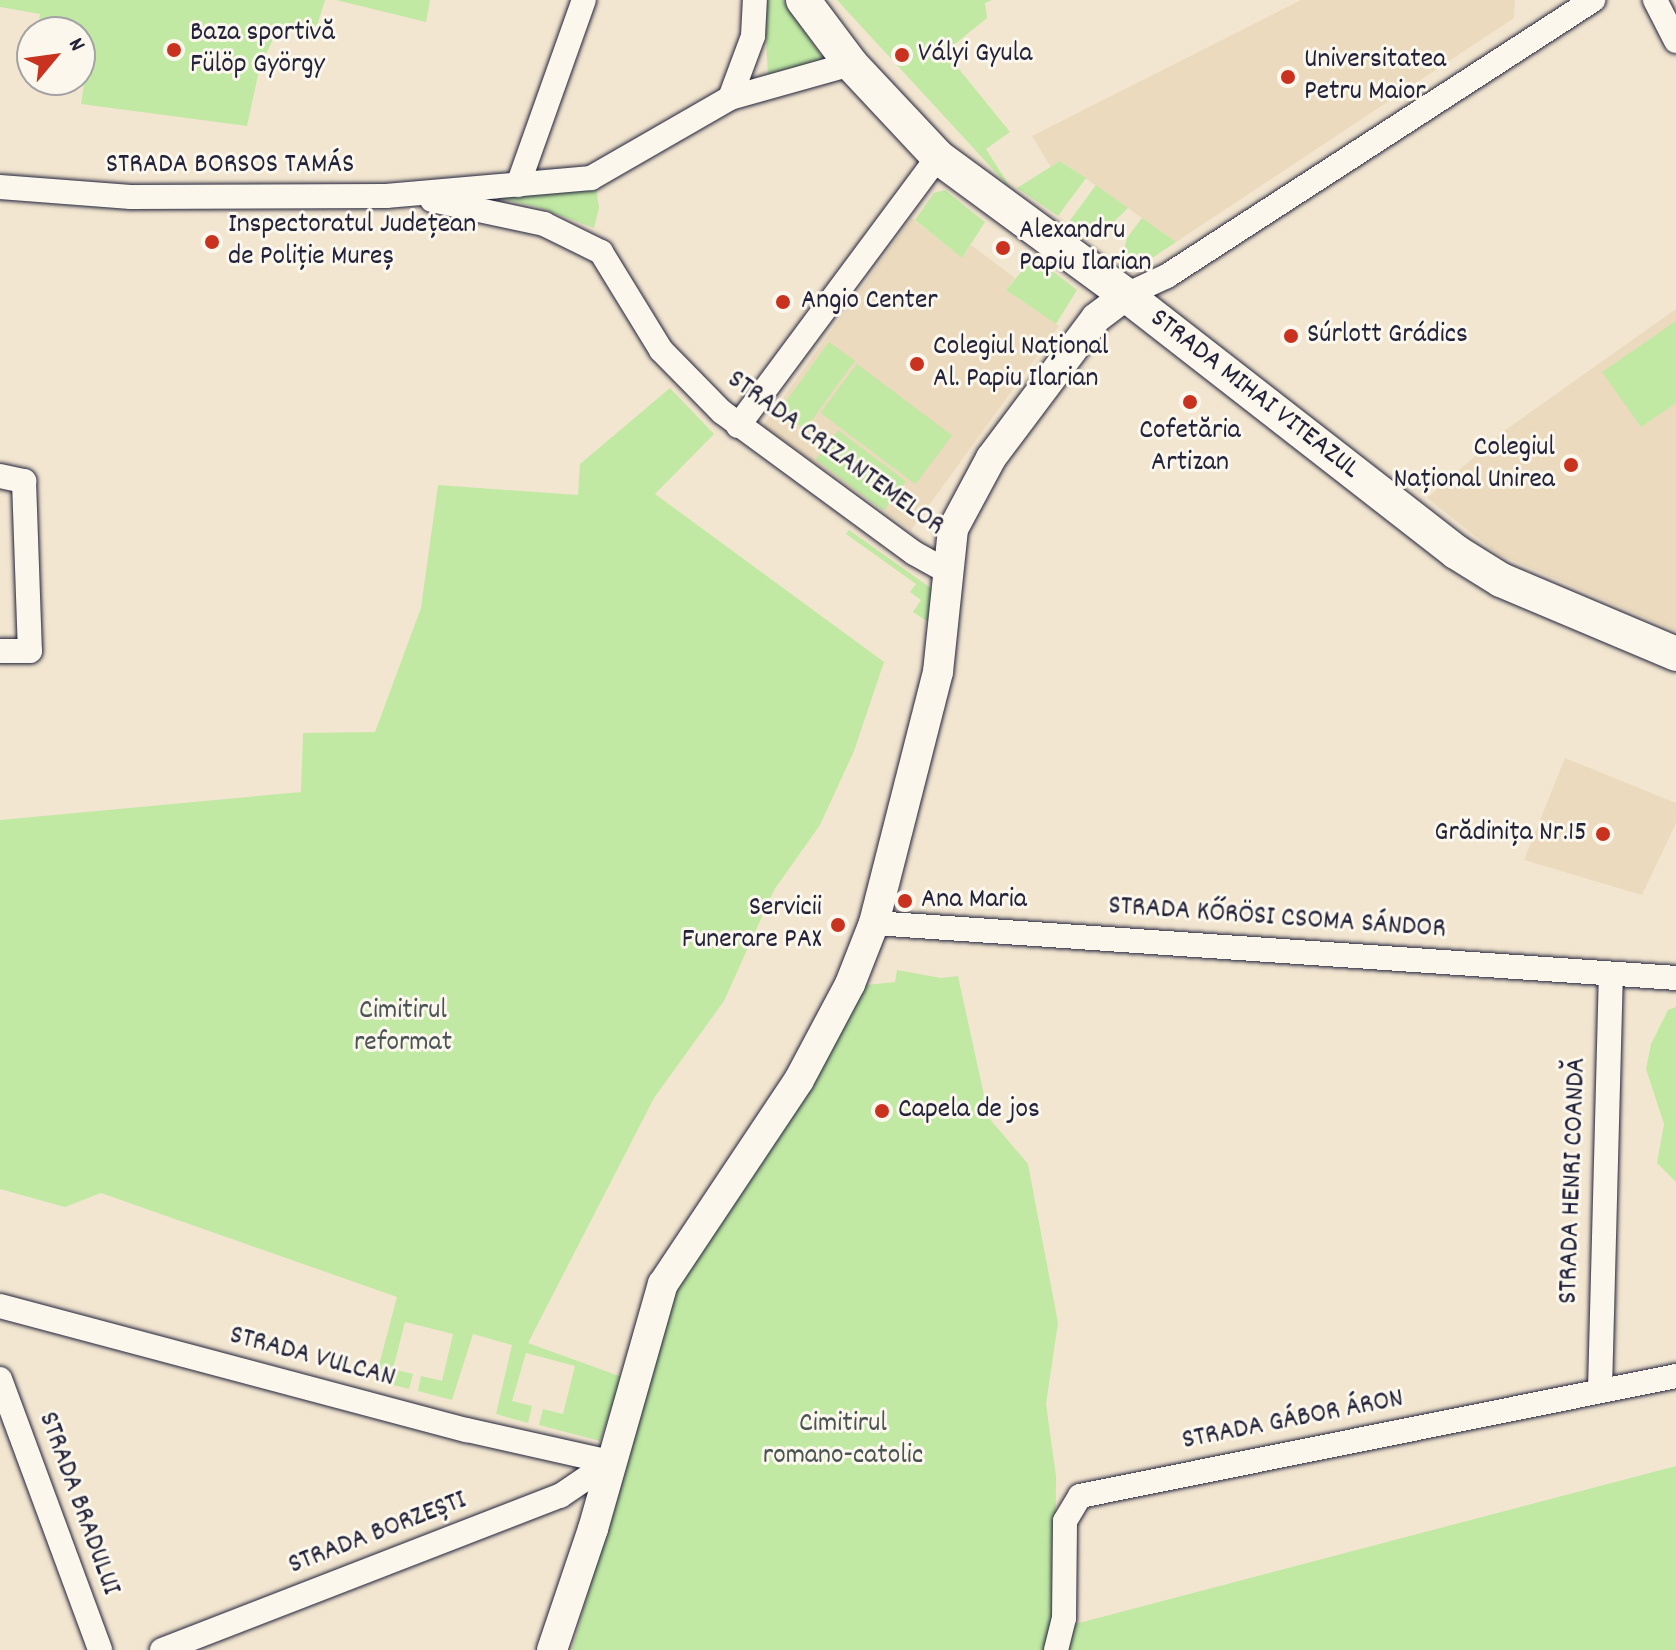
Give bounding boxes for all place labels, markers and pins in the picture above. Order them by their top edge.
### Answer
place label: Baza sportivă Fülöp György [190,17,335,83]
place label: Vályi Gyula [918,38,1032,72]
marker: Baza sportivă Fülöp György [165,41,183,59]
place label: Universitatea Petru Maior [1304,44,1446,110]
marker: Vályi Gyula [893,46,911,64]
marker: Universitatea Petru Maior [1279,68,1297,86]
place label: Inspectoratul Județean de Poliție Mureș [228,209,476,275]
place label: Alexandru Papiu Ilarian [1019,215,1151,281]
marker: Inspectoratul Județean de Poliție Mureș [203,233,221,251]
marker: Alexandru Papiu Ilarian [994,239,1012,257]
place label: Angio Center [801,285,938,319]
marker: Angio Center [772,291,794,313]
place label: Súrlott Grádics [1307,319,1468,353]
marker: Súrlott Grádics [1282,327,1300,345]
place label: Colegiul Național Al. Papiu Ilarian [933,331,1108,397]
marker: Colegiul Național Al. Papiu Ilarian [908,355,926,373]
marker: Cofetăria Artizan [1181,393,1199,411]
place label: Cofetăria Artizan [1139,415,1241,481]
place label: Colegiul Național Unirea [1394,432,1555,498]
marker: Colegiul Național Unirea [1562,456,1580,474]
place label: Grădinița Nr.15 [1434,817,1587,851]
marker: Grădinița Nr.15 [1594,825,1612,843]
place label: Ana Maria [921,884,1027,918]
place label: Servicii Funerare PAX [682,892,822,958]
marker: Ana Maria [896,892,914,910]
marker: Servicii Funerare PAX [829,916,847,934]
place label: Capela de jos [898,1094,1040,1128]
marker: Capela de jos [873,1102,891,1120]

